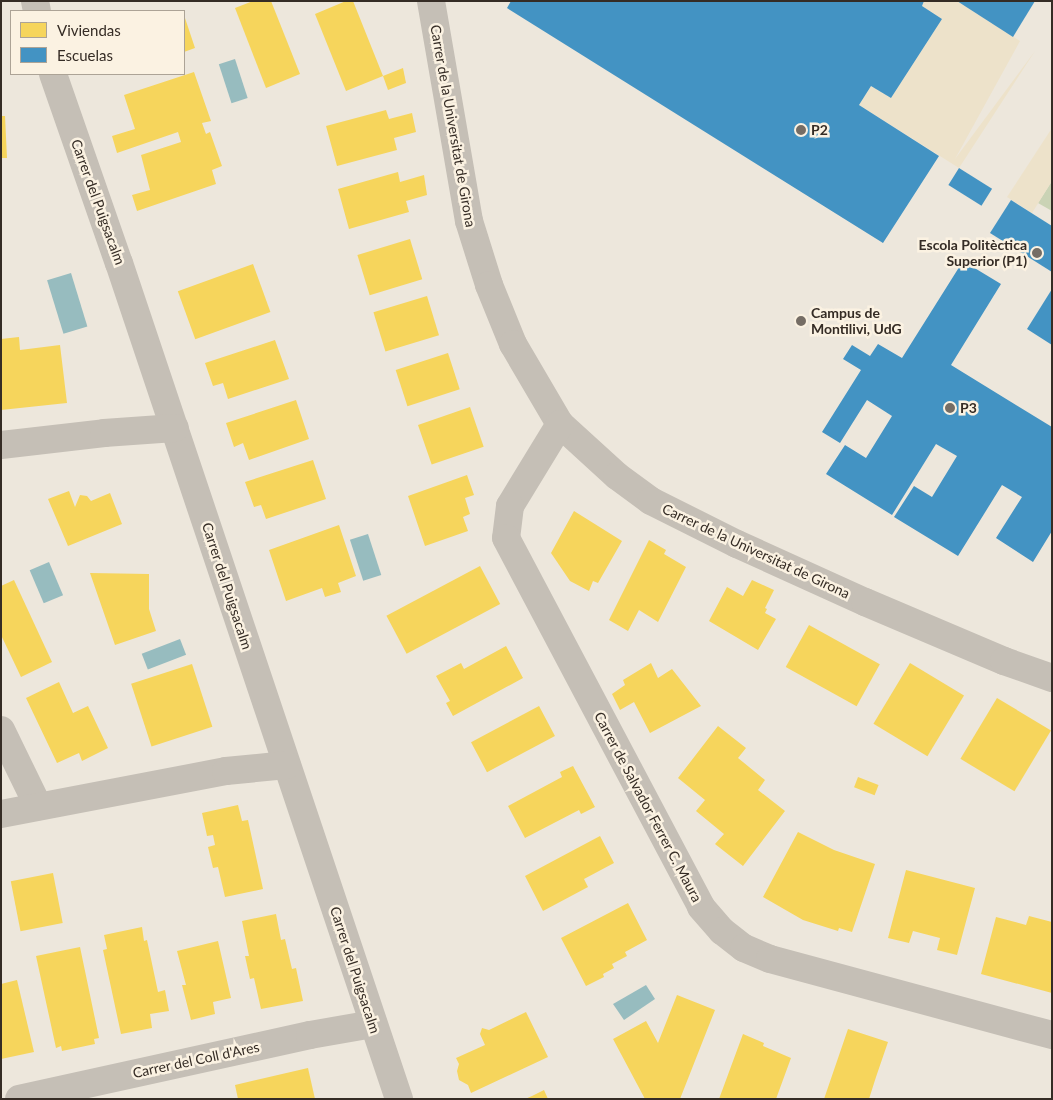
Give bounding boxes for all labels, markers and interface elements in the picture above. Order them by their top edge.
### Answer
legend [10,10,185,75]
text: Viviendas [57,21,121,39]
street label: Carrer de la Universitat de Girona [427,23,479,229]
text: Escuelas [57,46,113,64]
place label: P2 [811,122,828,138]
marker: P2 [795,124,807,136]
street label: Carrer del Puigsacalm [67,137,129,267]
place label: Escola Politèctica Superior (P1) [919,237,1027,270]
marker: Escola Politèctica Superior (P1) [1031,247,1043,259]
place label: Campus de Montilivi, UdG [811,305,902,338]
marker: Campus de Montilivi, UdG [795,315,807,327]
place label: P3 [960,400,977,416]
marker: P3 [944,402,956,414]
street label: Carrer de la Universitat de Girona [659,500,853,602]
street label: Carrer del Puigsacalm [199,520,255,652]
street label: Carrer de Salvador Ferrer C. Maura [590,709,706,905]
street label: Carrer del Puigsacalm [327,904,383,1036]
street label: Carrer del Coll d'Ares [131,1038,261,1082]

